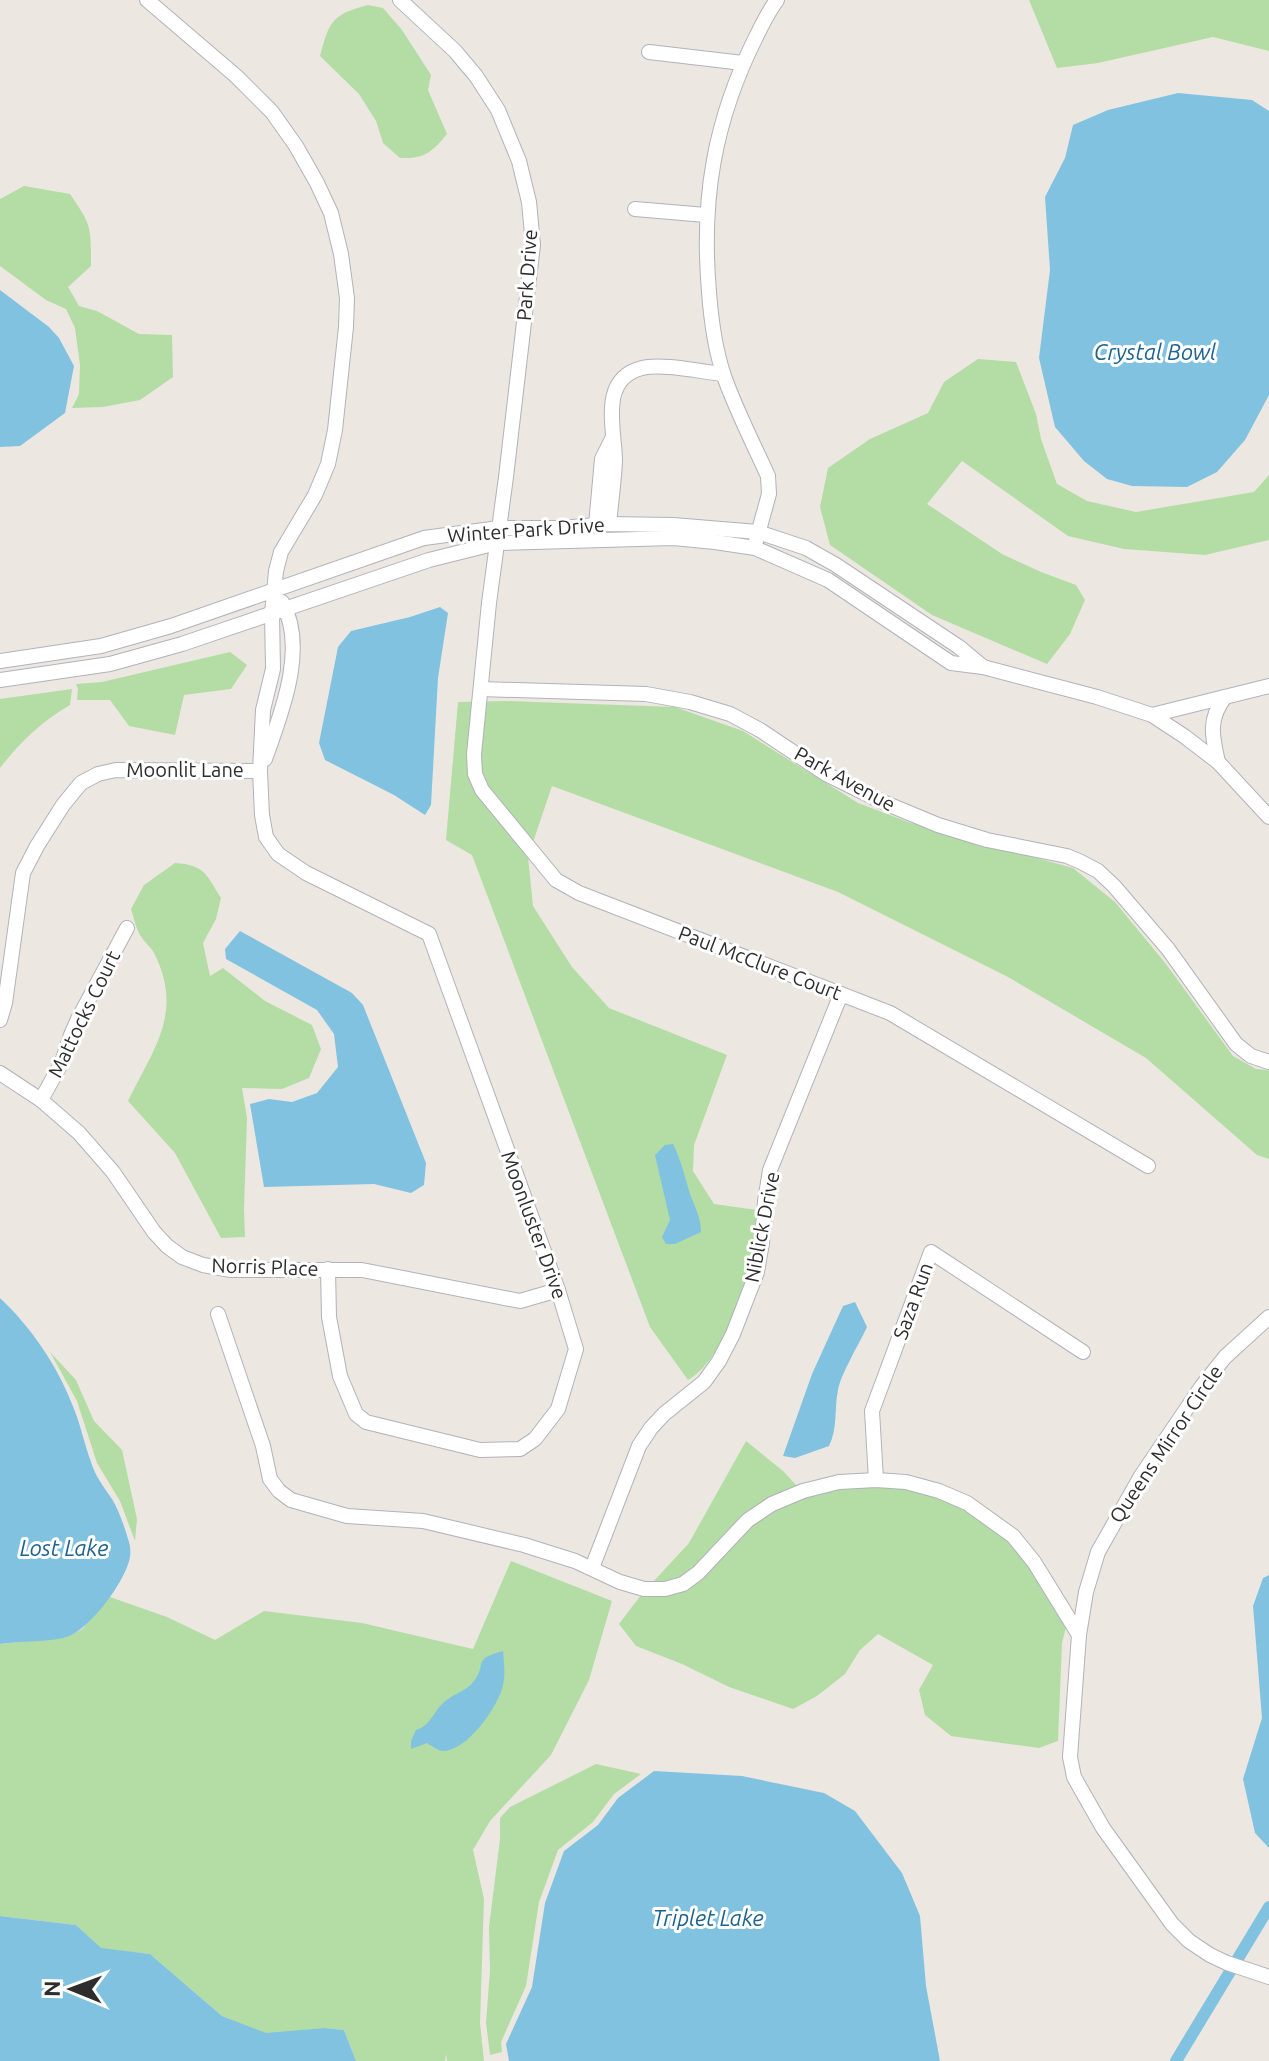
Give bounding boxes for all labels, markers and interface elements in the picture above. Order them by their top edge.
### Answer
street label: Park Drive [512,228,541,321]
water label: Crystal Bowl [1094,339,1216,364]
street label: Winter Park Drive [446,513,605,546]
street label: Park Avenue [791,741,900,816]
street label: Moonlit Lane [126,758,244,781]
street label: Paul McClure Court [675,921,845,1004]
street label: Mattocks Court [43,946,124,1081]
street label: Moonluster Drive [497,1148,572,1302]
street label: Niblick Drive [740,1170,784,1284]
street label: Norris Place [211,1253,319,1280]
street label: Saza Run [888,1259,937,1342]
street label: Queens Mirror Circle [1104,1361,1227,1527]
water label: Lost Lake [20,1535,108,1560]
water label: Triplet Lake [652,1905,764,1930]
north arrow [32,1949,112,2029]
text: N [39,1980,64,1997]

